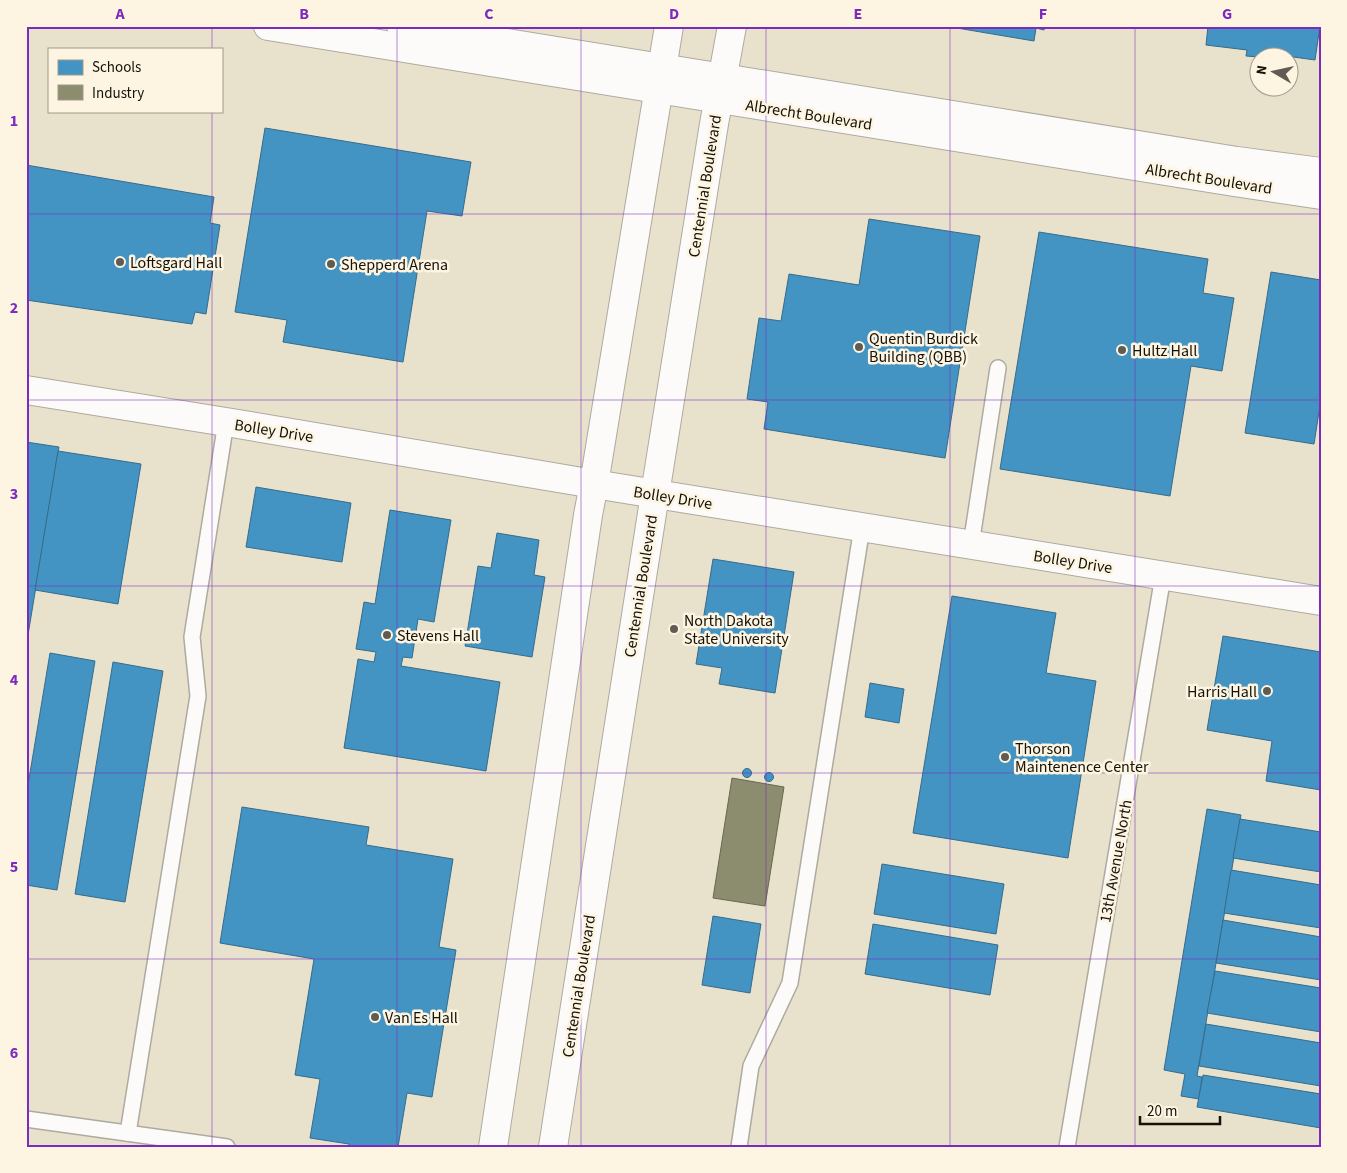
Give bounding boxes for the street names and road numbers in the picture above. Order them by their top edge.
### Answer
street label: Albrecht Boulevard [744,94,874,136]
street label: Centennial Boulevard [683,113,727,259]
street label: Albrecht Boulevard [1144,158,1274,200]
street label: Bolley Drive [233,414,315,448]
street label: Bolley Drive [632,481,714,515]
street label: Centennial Boulevard [619,513,663,659]
street label: Bolley Drive [1032,545,1114,579]
street label: 13th Avenue North [1094,798,1138,924]
street label: Centennial Boulevard [557,913,601,1059]

